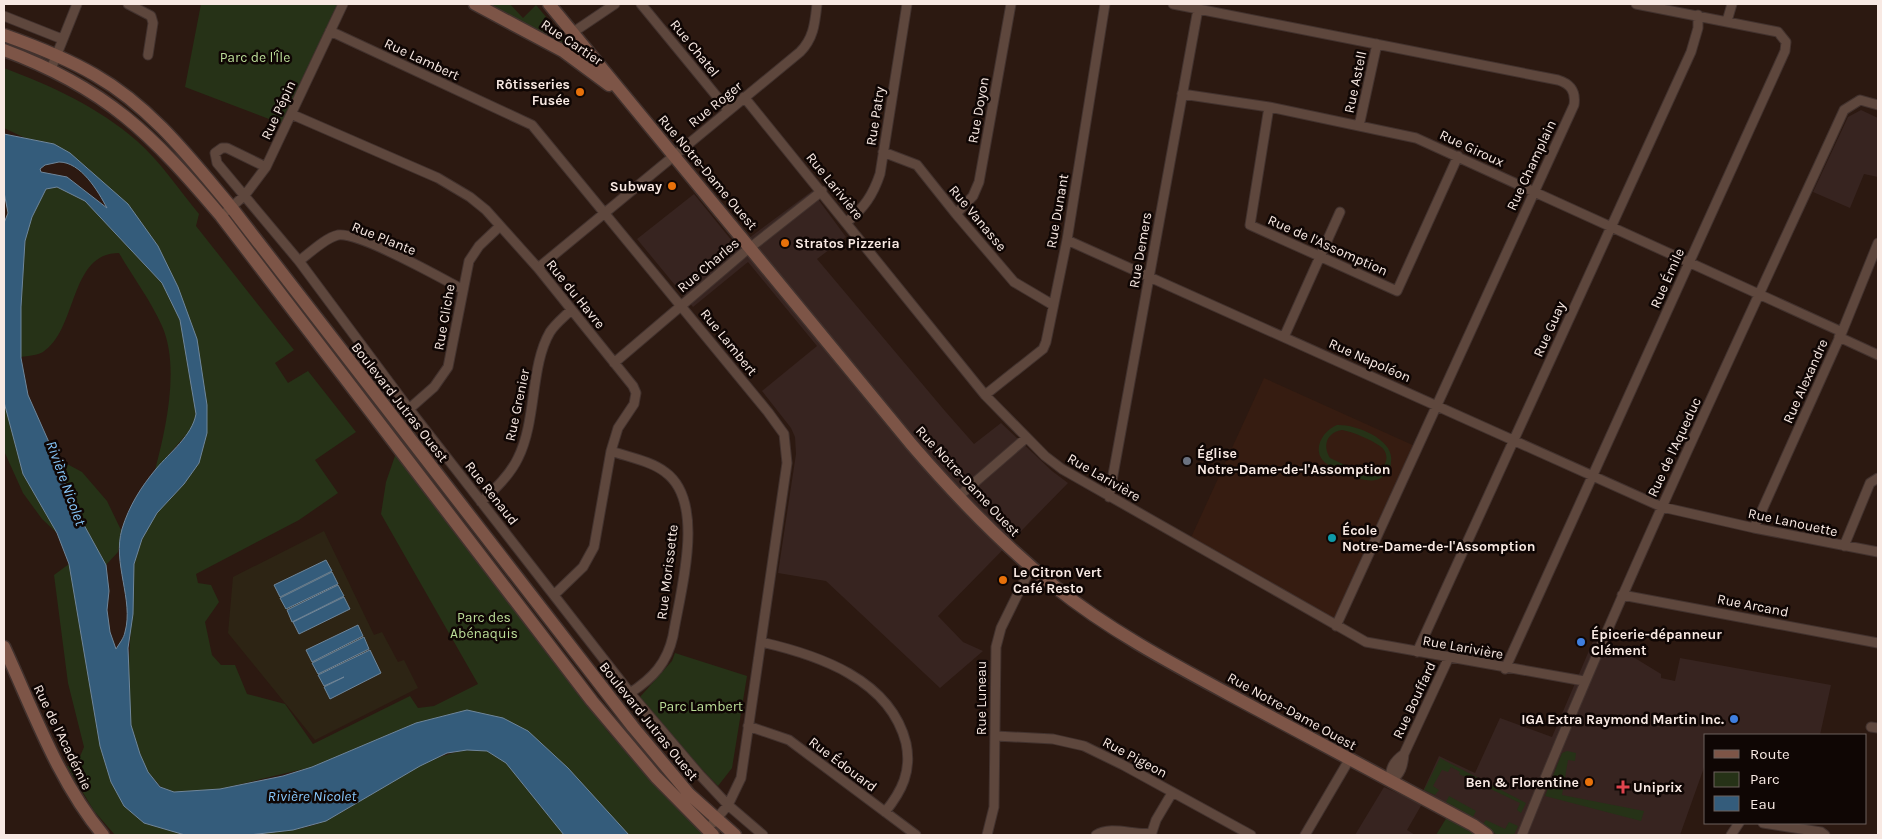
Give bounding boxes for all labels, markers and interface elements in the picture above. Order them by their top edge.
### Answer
street label: Rue Cartier [538,16,607,70]
street label: Rue Chatel [666,16,723,80]
street label: Rue Lambert [382,35,462,84]
park label: Parc de l'Île [220,49,290,66]
street label: Rue Astell [1341,49,1370,115]
place label: Rôtisseries Fusée [496,76,570,109]
street label: Rue Doyon [964,76,993,145]
street label: Rue Roger [685,77,746,131]
street label: Rue Pépin [257,78,300,142]
street label: Rue Patry [862,85,889,147]
marker: Rôtisseries Fusée [574,86,586,98]
street label: Rue Notre-Dame Ouest [654,111,761,233]
street label: Rue Champlain [1503,117,1560,213]
street label: Rue Giroux [1437,126,1507,171]
street label: Rue Larivière [802,149,867,223]
street label: Rue Dunant [1043,173,1072,250]
place label: Subway [610,178,662,195]
marker: Subway [666,180,678,192]
street label: Rue Vanasse [945,182,1010,255]
street label: Rue Demers [1125,211,1156,289]
street label: Rue de l'Assomption [1265,211,1390,280]
street label: Rue Plante [349,218,418,259]
street label: Rue Charles [674,234,743,296]
place label: Stratos Pizzeria [795,235,900,252]
marker: Stratos Pizzeria [779,237,791,249]
street label: Rue Émile [1646,245,1688,311]
street label: Rue du Havre [543,256,609,332]
street label: Rue Cliche [430,283,459,352]
street label: Rue Guay [1530,298,1569,360]
street label: Rue Lambert [697,306,761,379]
street label: Rue Napoléon [1326,335,1413,386]
street label: Rue Alexandre [1779,336,1832,426]
street label: Boulevard Jutras Ouest [347,339,452,466]
street label: Rue Grenier [502,366,534,443]
street label: Rue de l'Aqueduc [1644,395,1705,500]
street label: Rue Notre-Dame Ouest [912,422,1023,540]
water label: Rivière Nicolet [42,438,90,529]
place label: Église Notre-Dame-de-l'Assomption [1197,444,1390,478]
street label: Rue Larivière [1064,450,1143,505]
marker: Église Notre-Dame-de-l'Assomption [1181,455,1193,467]
street label: Rue Renaud [461,458,522,529]
street label: Rue Lanouette [1746,505,1839,540]
place label: École Notre-Dame-de-l'Assomption [1342,521,1535,555]
street label: Rue Morissette [653,523,682,621]
marker: École Notre-Dame-de-l'Assomption [1326,532,1338,544]
place label: Le Citron Vert Café Resto [1013,564,1102,597]
marker: Le Citron Vert Café Resto [997,574,1009,586]
street label: Rue Arcand [1716,590,1790,621]
park label: Parc des Abénaquis [450,609,518,642]
place label: Épicerie-dépanneur Clément [1591,625,1722,659]
street label: Rue Larivière [1421,632,1505,663]
marker: Épicerie-dépanneur Clément [1575,636,1587,648]
street label: Boulevard Jutras Ouest [596,659,702,784]
street label: Rue Bouffard [1389,659,1440,741]
street label: Rue Luneau [973,661,990,735]
street label: Rue Notre-Dame Ouest [1224,669,1359,754]
street label: Rue de l'Académie [30,682,95,793]
park label: Parc Lambert [659,698,743,715]
place label: IGA Extra Raymond Martin Inc. [1521,711,1724,728]
marker: IGA Extra Raymond Martin Inc. [1728,713,1740,725]
street label: Rue Édouard [805,732,881,796]
street label: Rue Pigeon [1100,733,1170,782]
legend [1704,734,1867,824]
text: Route [1750,745,1790,763]
text: Parc [1750,770,1780,788]
place label: Ben & Florentine [1465,774,1579,791]
marker: Ben & Florentine [1583,776,1595,788]
place label: Uniprix [1633,779,1683,796]
marker: Uniprix [1617,781,1629,793]
water label: Rivière Nicolet [268,787,357,805]
text: Eau [1750,795,1776,813]

